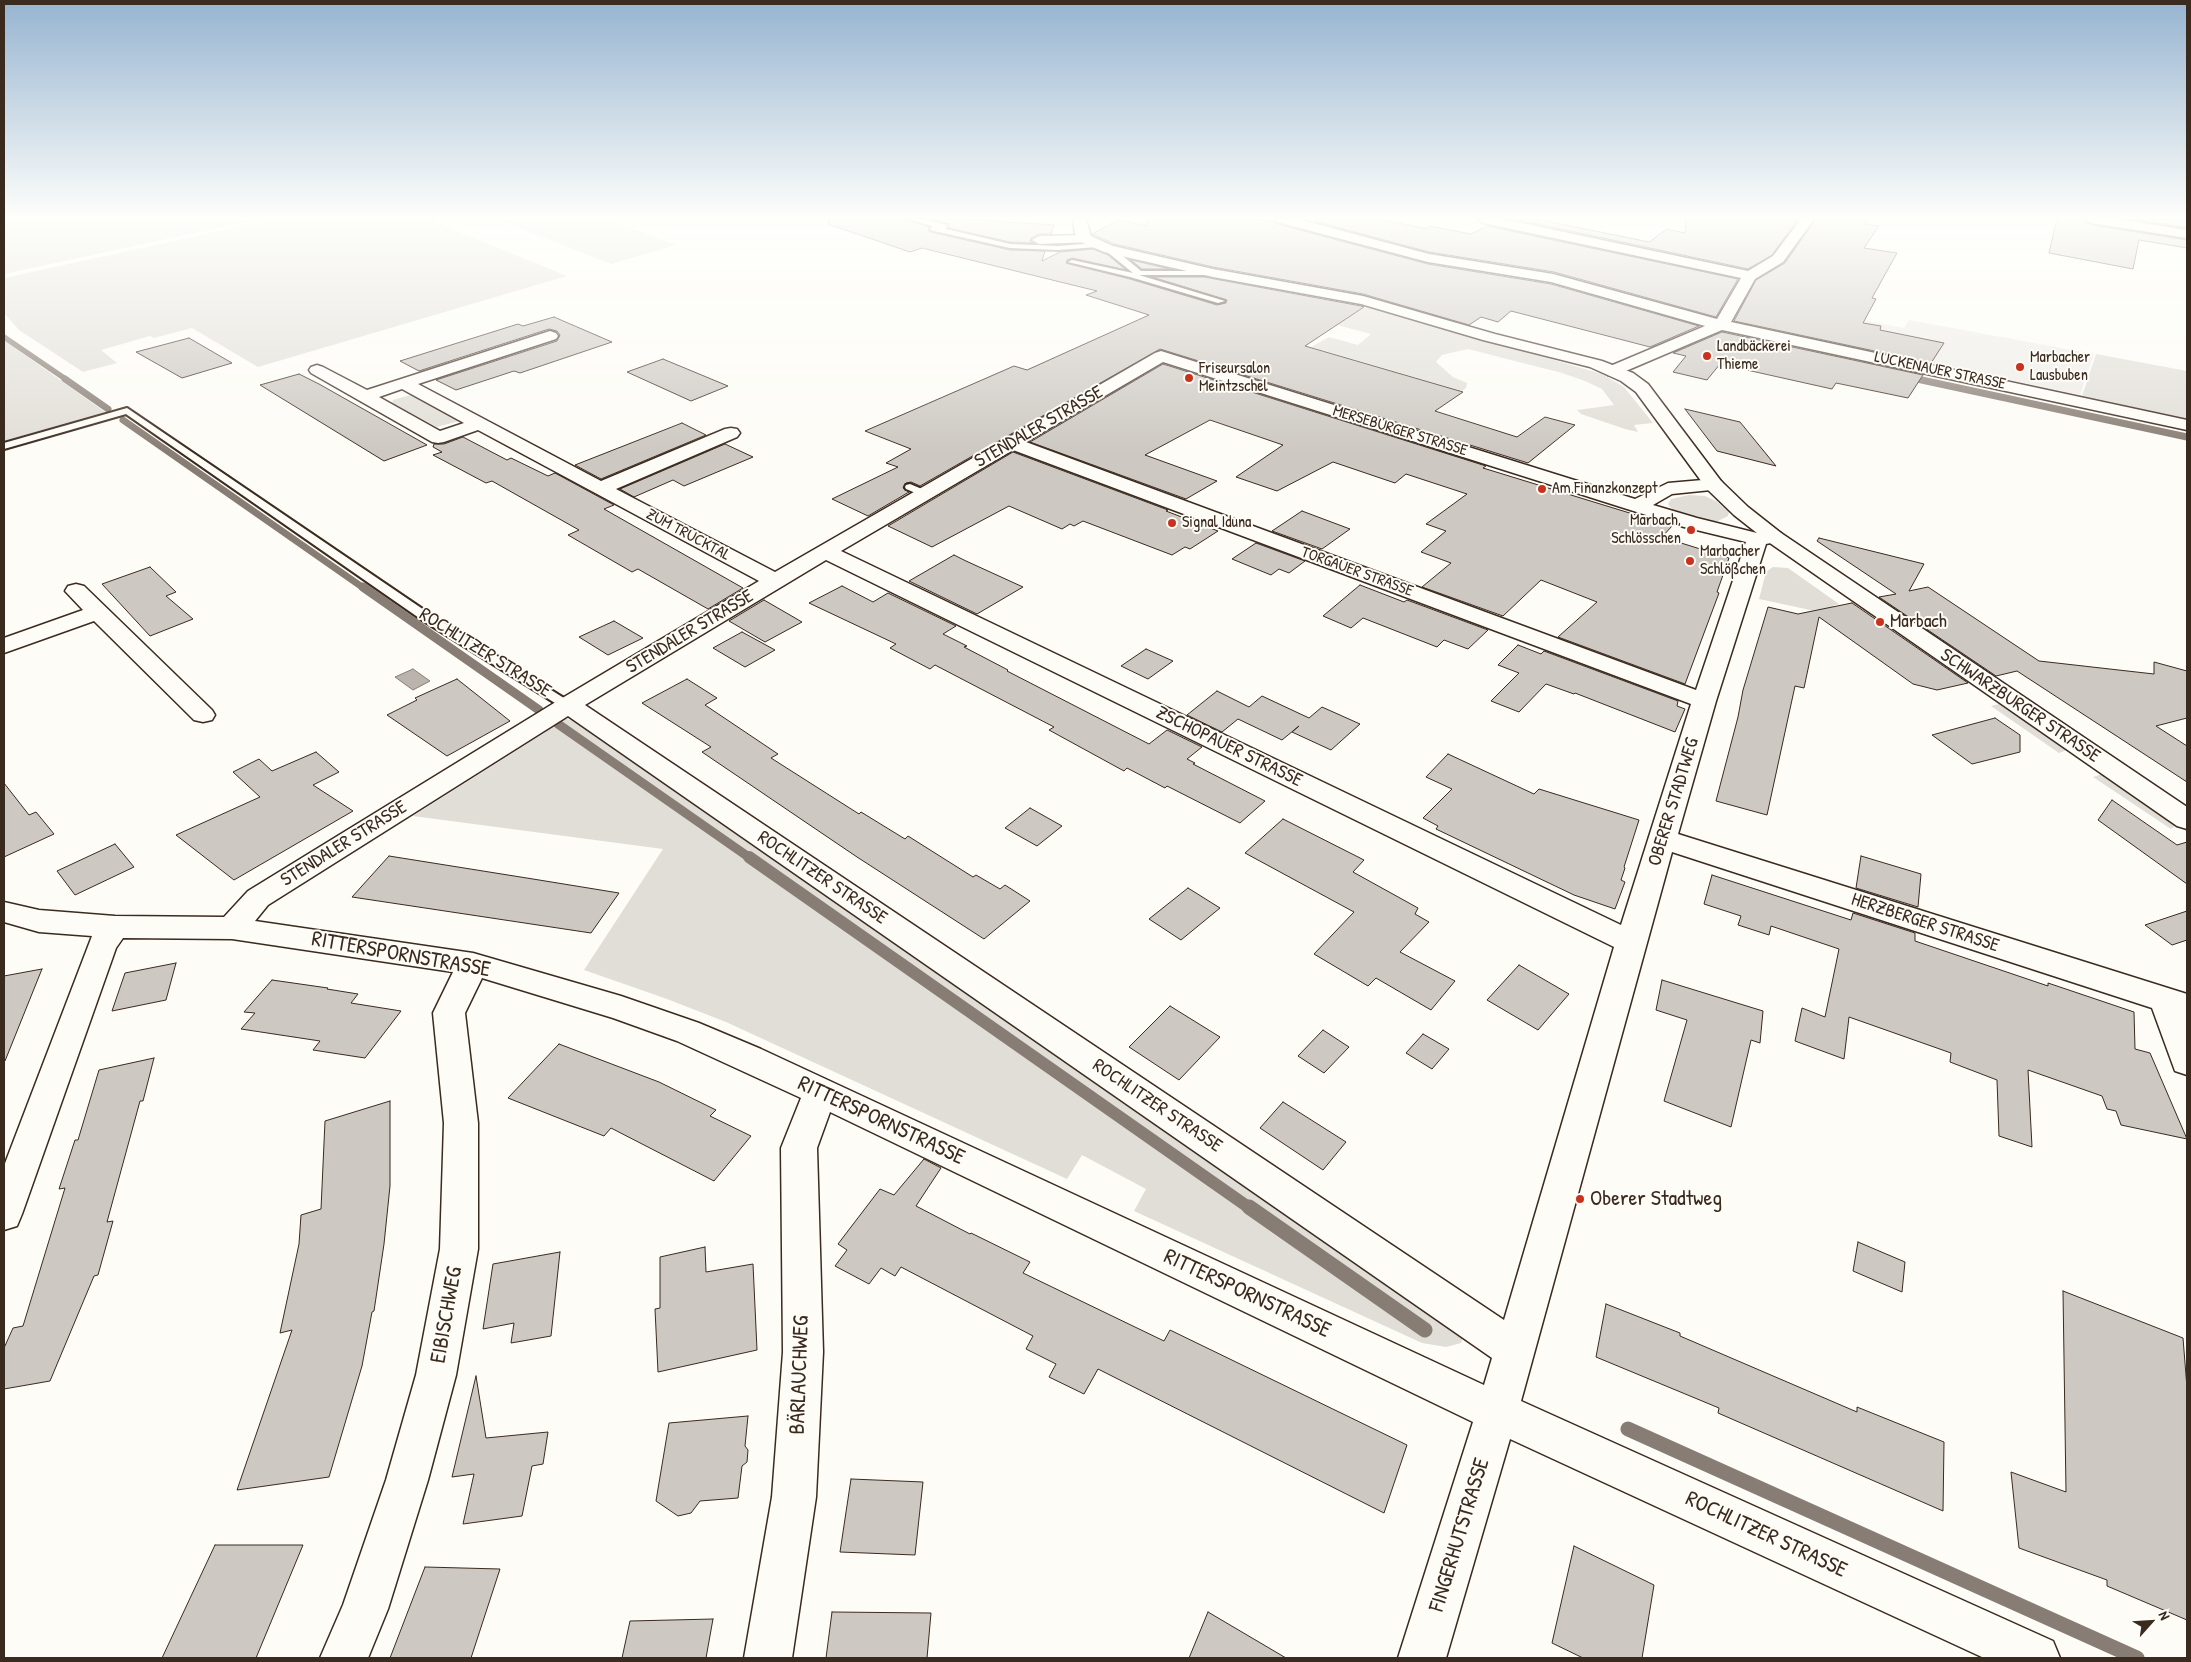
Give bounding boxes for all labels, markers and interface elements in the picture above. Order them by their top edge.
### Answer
place label: Landbäckerei Thieme [1717,337,1791,375]
street label: LUCKENAUER STRASSE [1873,348,2007,394]
place label: Marbacher Lausbuben [2030,348,2090,386]
marker: Landbäckerei Thieme [1701,350,1713,362]
place label: Friseursalon Meintzschel [1199,359,1270,397]
marker: Marbacher Lausbuben [2014,361,2026,373]
marker: Friseursalon Meintzschel [1183,372,1195,384]
street label: STENDALER STRASSE [971,381,1107,473]
street label: MERSEBURGER STRASSE [1330,401,1470,461]
place label: Am Finanzkonzept [1552,479,1657,499]
marker: Am Finanzkonzept [1536,483,1548,495]
street label: ZUM TRUCKTAL [643,505,733,565]
place label: Marbach, Schlösschen [1611,511,1681,549]
place label: Signal Iduna [1182,513,1251,533]
marker: Signal Iduna [1166,517,1178,529]
marker: Marbach, Schlösschen [1685,524,1697,536]
place label: Marbacher Schlößchen [1700,542,1766,580]
street label: TORGAUER STRASSE [1298,543,1416,601]
marker: Marbacher Schlößchen [1684,555,1696,567]
street label: STENDALER STRASSE [622,585,758,679]
street label: ROCHLITZER STRASSE [415,603,555,703]
place label: Marbach [1890,611,1947,633]
marker: Marbach [1874,616,1886,628]
street label: SCHWARZBURGER STRASSE [1936,644,2104,768]
street label: ZSCHOPAUER STRASSE [1152,702,1306,792]
street label: OBERER STADTWEG [1644,735,1704,869]
street label: STENDALER STRASSE [277,796,411,892]
street label: ROCHLITZER STRASSE [753,826,891,930]
street label: HERZBERGER STRASSE [1848,888,2002,958]
street label: RITTERSPORNSTRASSE [310,926,492,984]
street label: ROCHLITZER STRASSE [1088,1054,1226,1158]
street label: RITTERSPORNSTRASSE [793,1071,969,1171]
place label: Oberer Stadtweg [1590,1186,1722,1212]
marker: Oberer Stadtweg [1574,1193,1586,1205]
street label: RITTERSPORNSTRASSE [1159,1244,1335,1344]
street label: EIBISCHWEG [426,1265,468,1365]
street label: BÄRLAUCHWEG [785,1315,815,1435]
street label: FINGERHUTSTRASSE [1424,1455,1496,1615]
street label: ROCHLITZER STRASSE [1681,1486,1851,1584]
north arrow [2126,1597,2176,1647]
text: N [2155,1608,2175,1623]

